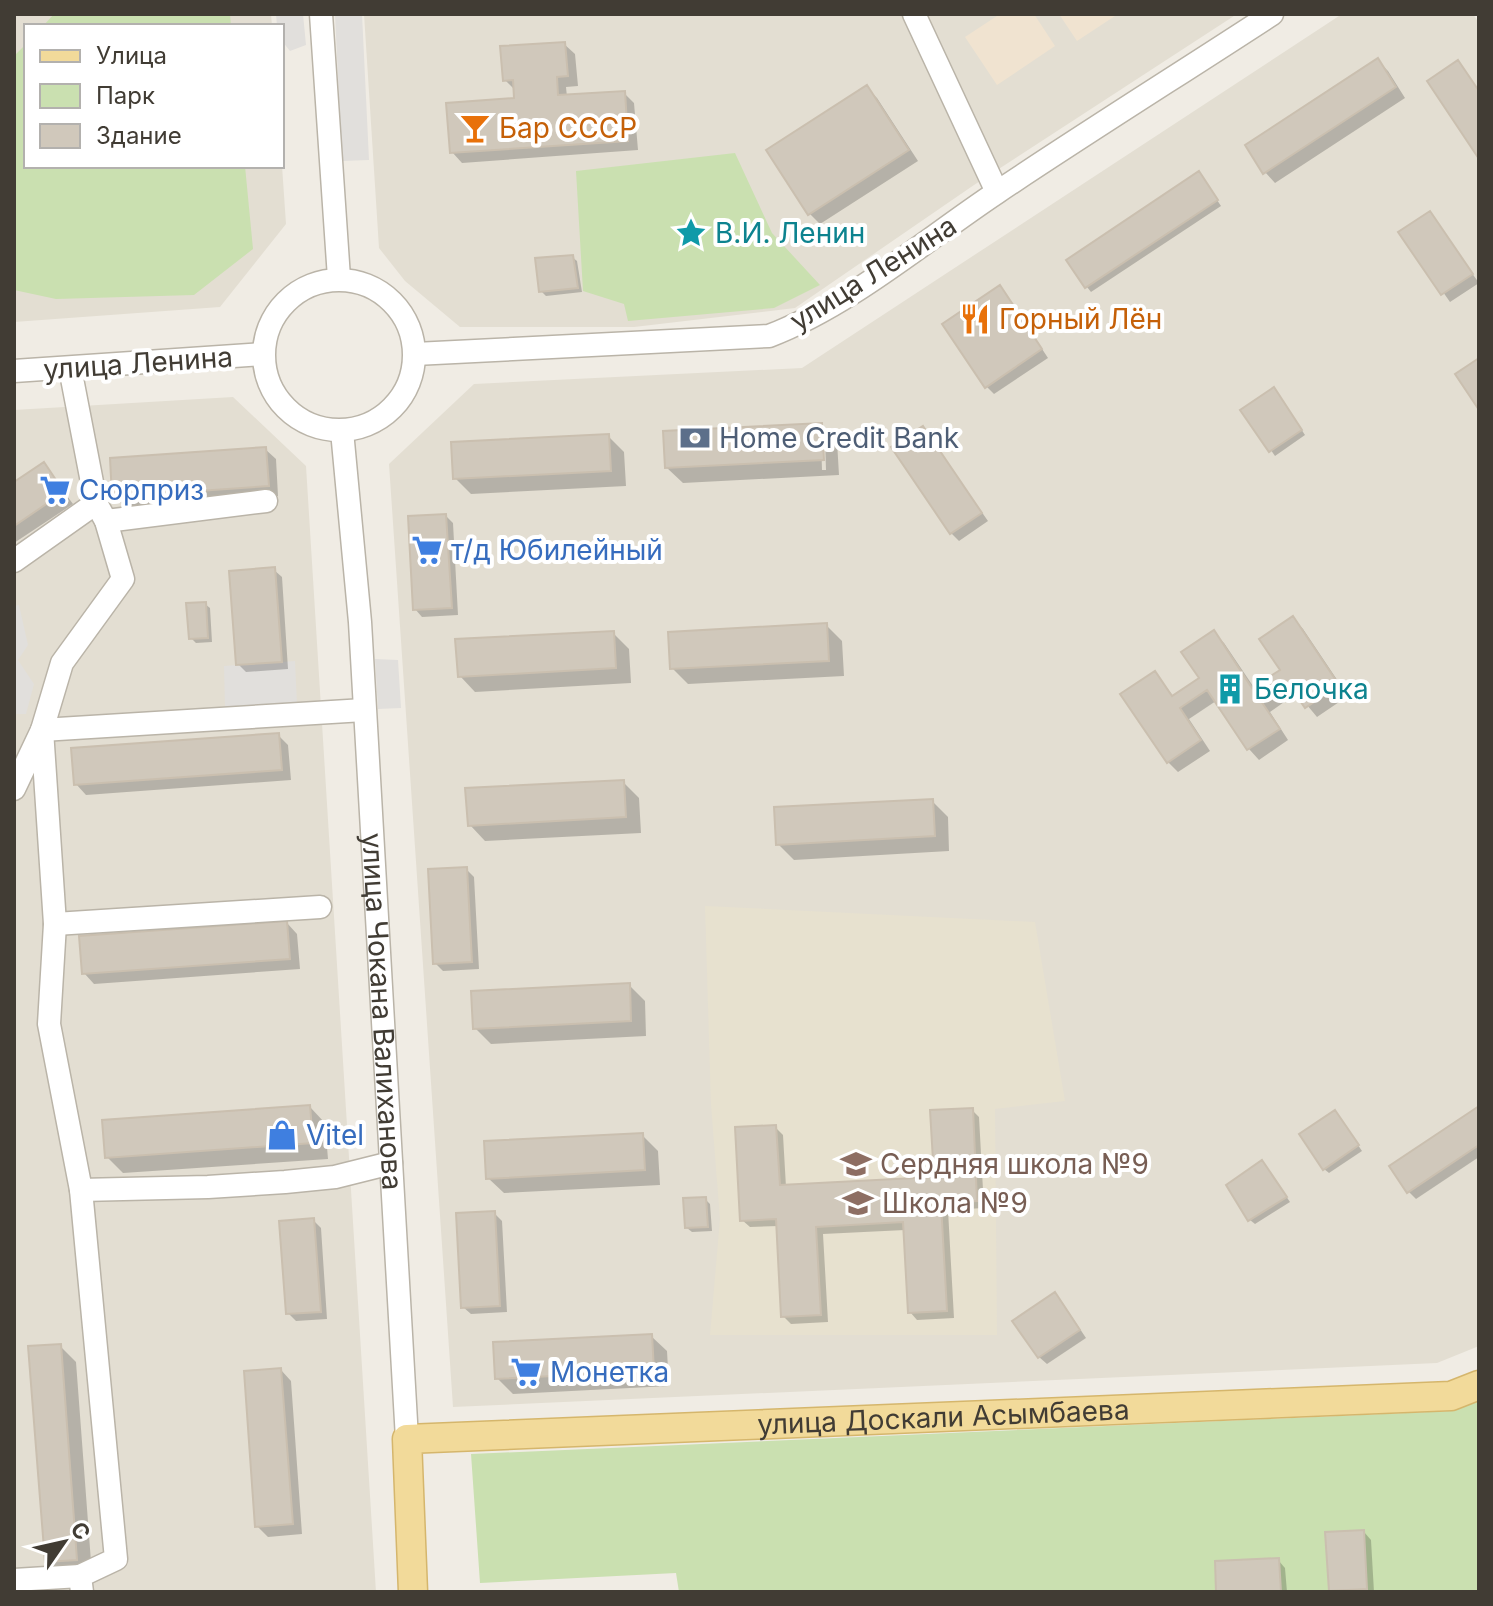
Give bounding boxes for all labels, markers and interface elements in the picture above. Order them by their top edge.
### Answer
legend [24,24,284,168]
text: Улица [96,41,167,70]
text: Парк [96,81,155,110]
bar icon: Бар СССР [458,111,492,145]
place label: Бар СССР [499,111,637,145]
text: Здание [96,121,182,150]
street label: улица Ленина [783,208,963,338]
place icon: В.И. Ленин [674,216,708,250]
place label: В.И. Ленин [715,216,865,250]
restaurant icon: Горный Лён [958,302,992,336]
place label: Горный Лён [999,302,1162,336]
street label: улица Ленина [42,339,234,387]
bank icon: Home Credit Bank [678,421,712,455]
place label: Home Credit Bank [719,421,959,455]
supermarket icon: Сюрприз [38,473,72,507]
place label: Сюрприз [79,473,204,507]
supermarket icon: т/д Юбилейный [410,533,444,567]
place label: т/д Юбилейный [451,533,663,567]
building icon: Белочка [1213,672,1247,706]
place label: Белочка [1254,672,1369,706]
street label: улица Чокана Валиханова [355,832,410,1191]
shop icon: Vitel [265,1118,299,1152]
place label: Vitel [306,1118,364,1152]
school or university icon: Сердняя школа №9 [839,1147,873,1181]
place label: Сердняя школа №9 [880,1147,1149,1181]
school or university icon: Школа №9 [841,1186,875,1220]
place label: Школа №9 [882,1186,1028,1220]
supermarket icon: Монетка [509,1355,543,1389]
place label: Монетка [550,1355,669,1389]
street label: улица Доскали Асымбаева [757,1392,1130,1442]
north arrow [24,1502,104,1582]
text: С [65,1517,96,1545]

